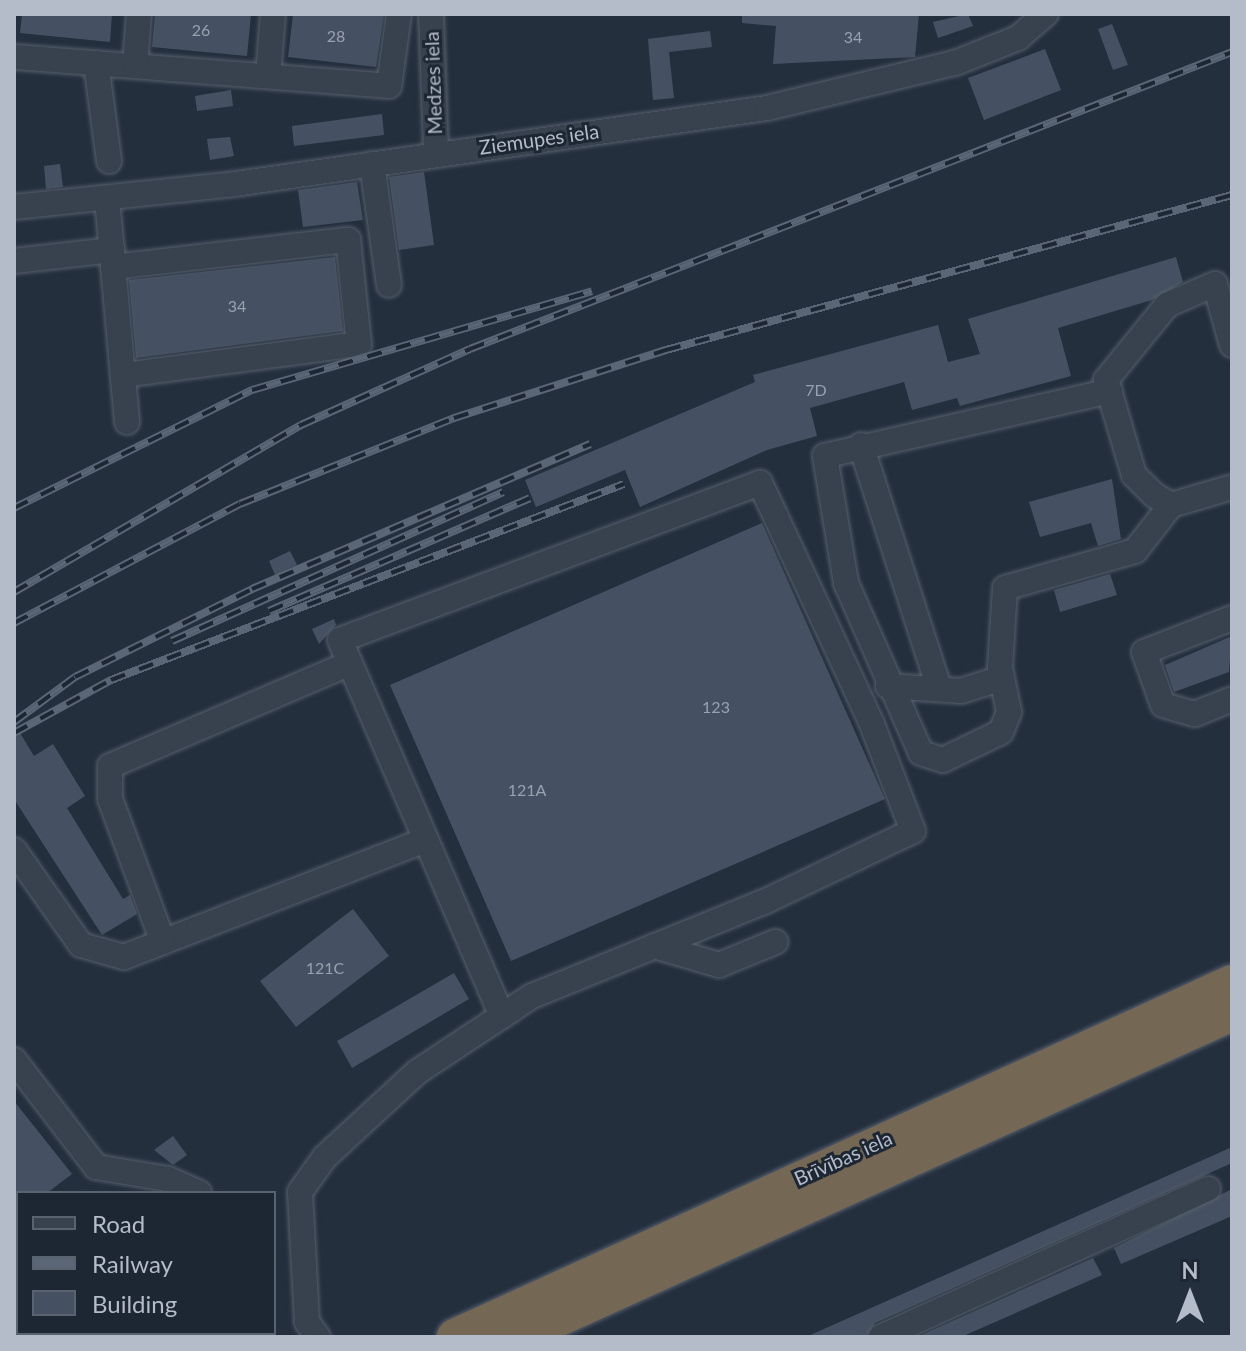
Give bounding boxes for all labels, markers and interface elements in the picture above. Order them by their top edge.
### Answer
house number: 26 [192,20,210,40]
house number: 28 [327,26,345,46]
house number: 34 [844,27,862,47]
street label: Medzes iela [419,31,447,135]
street label: Ziemupes iela [478,119,600,159]
house number: 34 [228,296,246,316]
house number: 7D [805,380,827,400]
house number: 123 [702,697,730,717]
house number: 121A [508,780,546,800]
house number: 121C [306,958,344,978]
street label: Brīvības iela [790,1126,896,1190]
legend [16,1191,276,1335]
text: Road [92,1209,145,1238]
text: Railway [92,1249,173,1278]
north arrow [1150,1255,1230,1335]
text: N [1182,1257,1198,1284]
text: Building [92,1289,177,1318]

